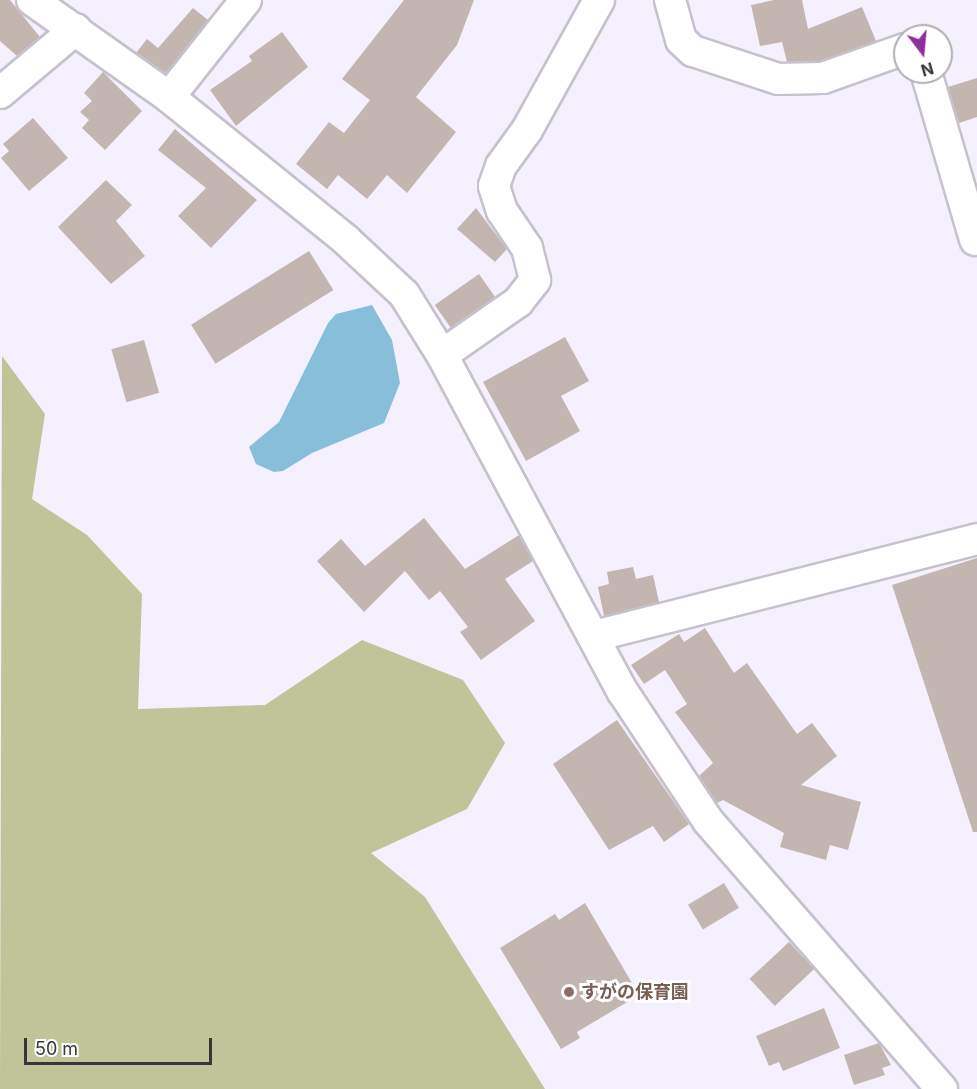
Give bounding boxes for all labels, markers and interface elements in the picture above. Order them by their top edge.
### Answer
north arrow [893,24,953,84]
text: N [919,58,936,81]
place label: すがの保育園 [581,981,689,1003]
marker: すがの保育園 [562,985,576,999]
scale bar [27,1026,214,1064]
text: 50 m [35,1038,78,1059]

